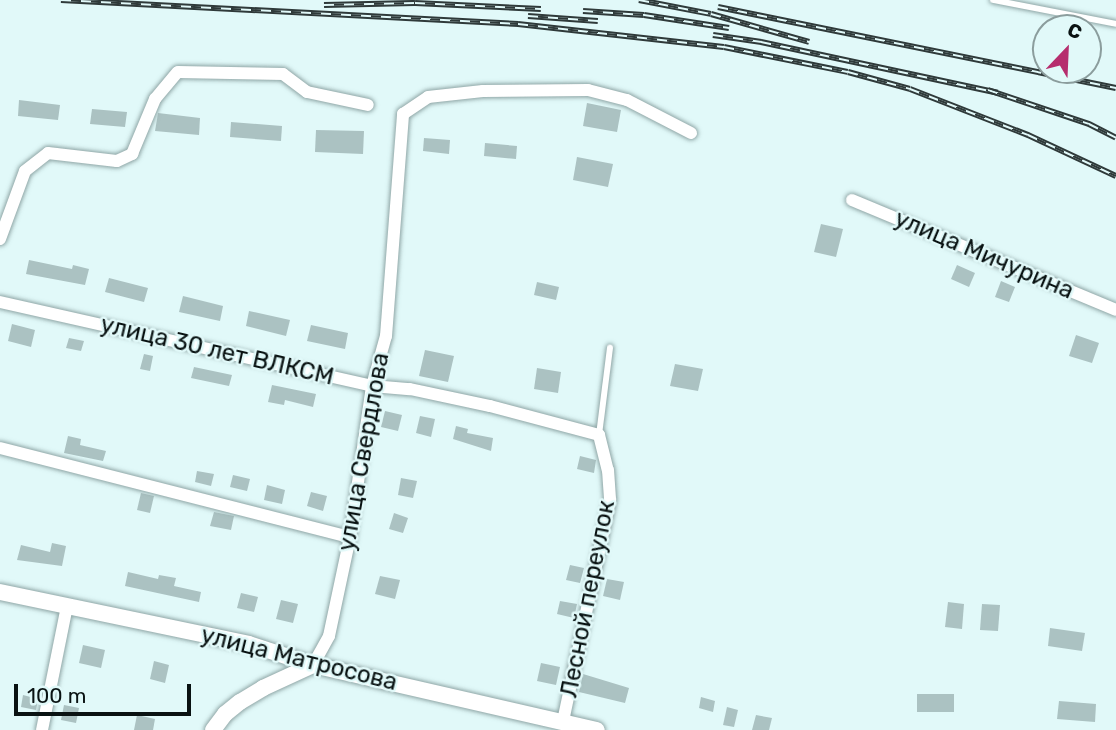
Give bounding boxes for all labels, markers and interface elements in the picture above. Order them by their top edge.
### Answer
north arrow [1032,14,1102,84]
text: С [1064,18,1085,44]
street label: улица Мичурина [890,204,1078,306]
street label: улица 30 лет ВЛКСМ [98,310,336,392]
street label: улица Свердлова [332,351,396,553]
street label: Лесной переулок [555,498,621,700]
street label: улица Матросова [198,621,400,697]
scale bar [18,670,194,714]
text: 100 m [27,683,86,708]

